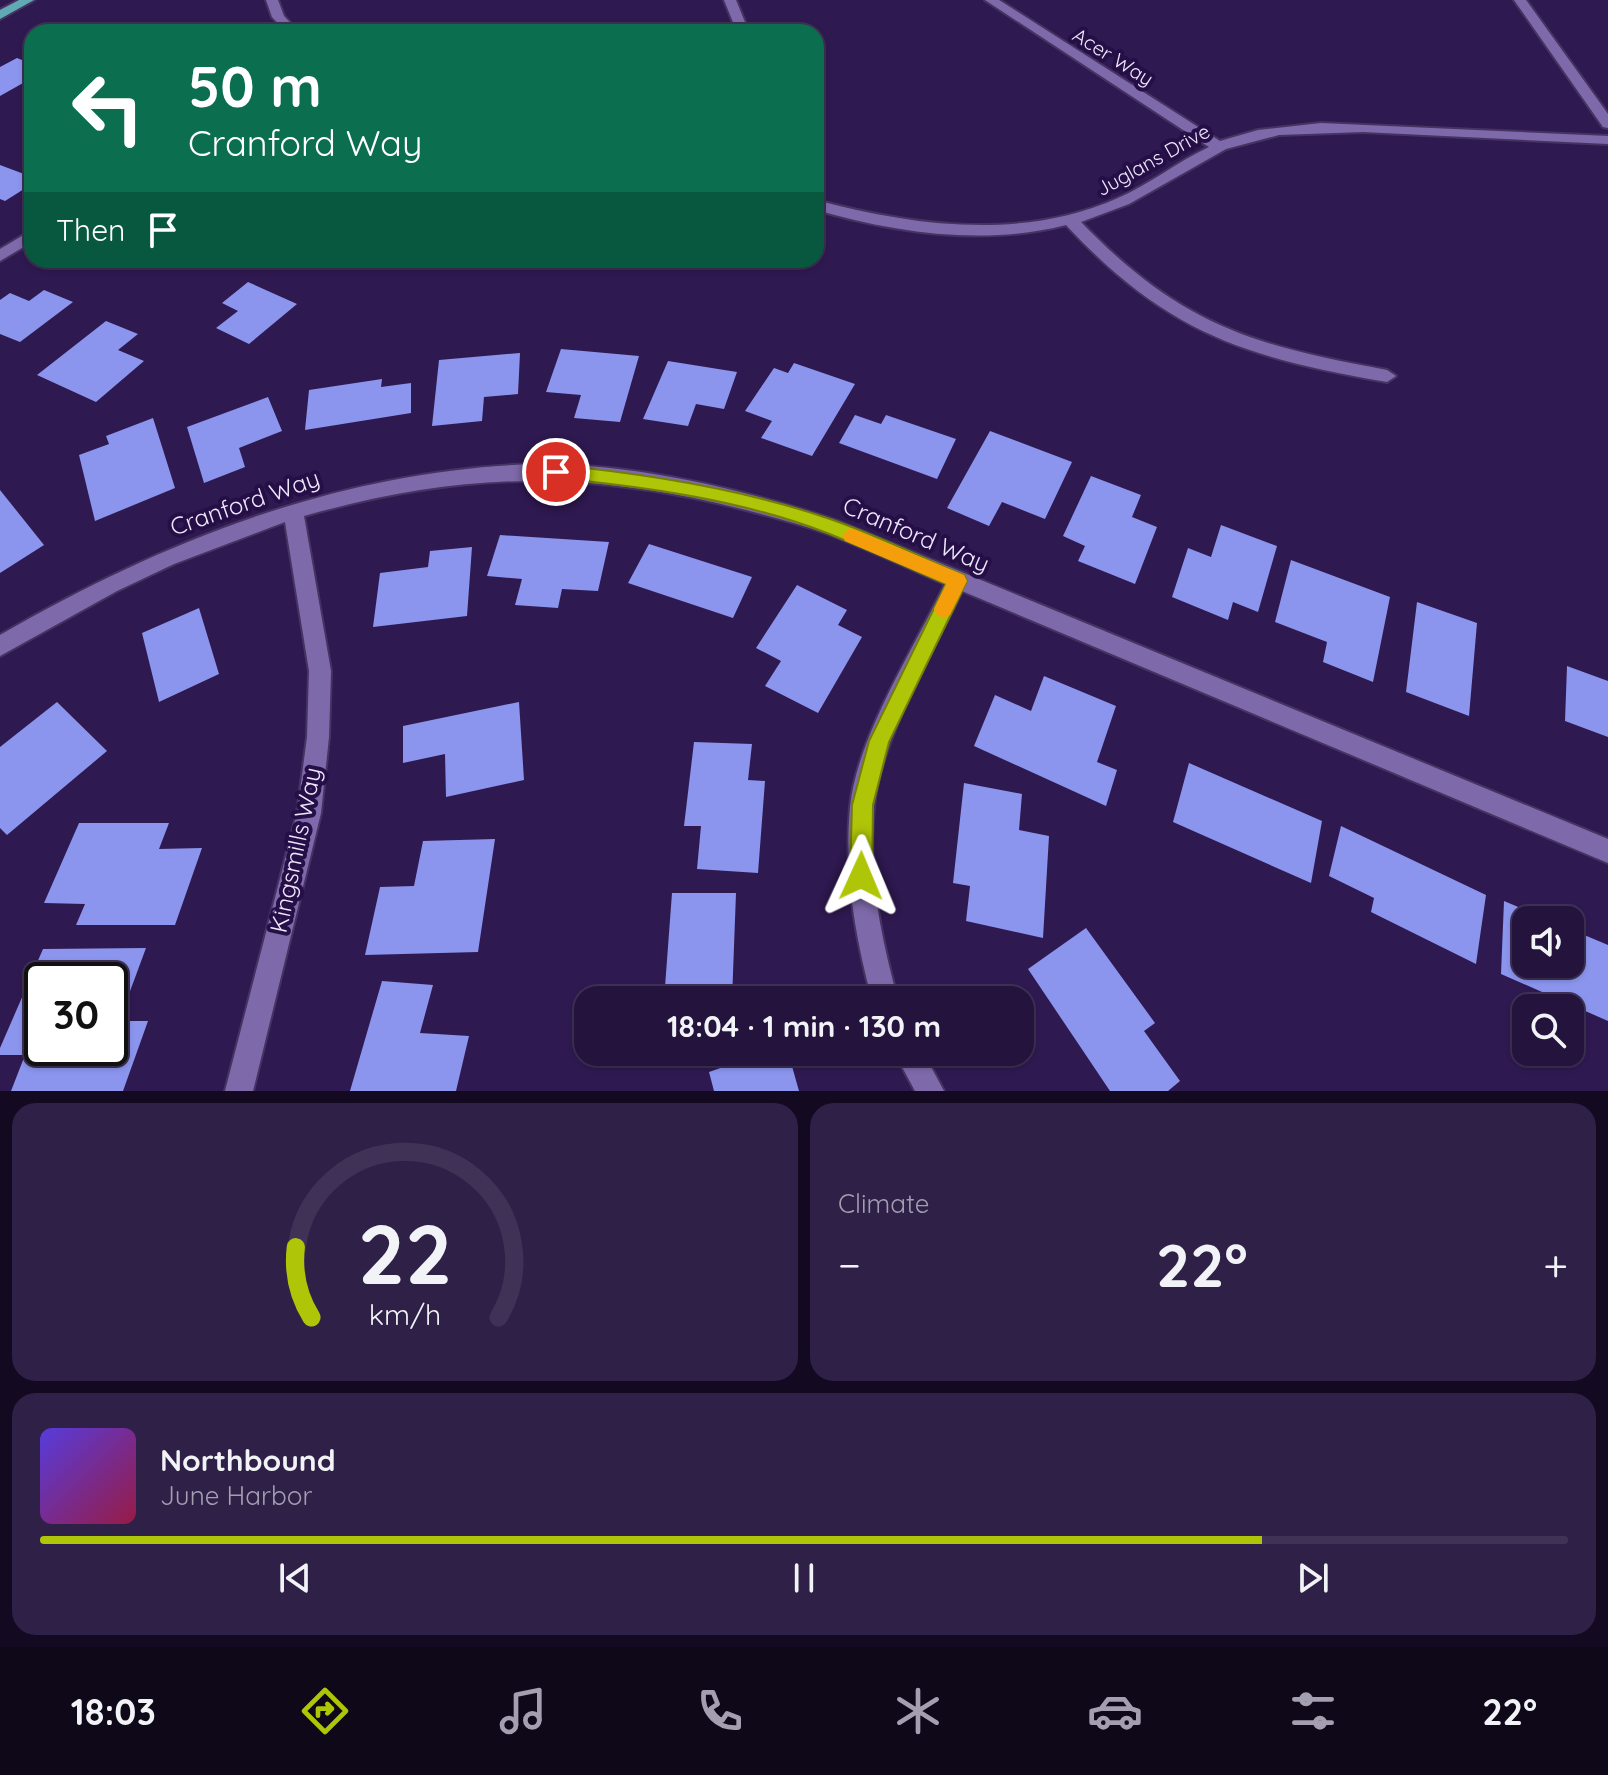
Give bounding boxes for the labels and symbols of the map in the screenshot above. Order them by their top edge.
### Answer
street label: Acer Way [1068,22,1158,91]
street label: Juglans Drive [1091,118,1214,201]
pin [522,438,590,506]
street label: Cranford Way [166,462,323,542]
street label: Cranford Way [839,490,994,578]
street label: Kingsmills Way [263,764,327,935]
position arrow [819,834,903,918]
speed limit sign: 30 [24,962,128,1066]

